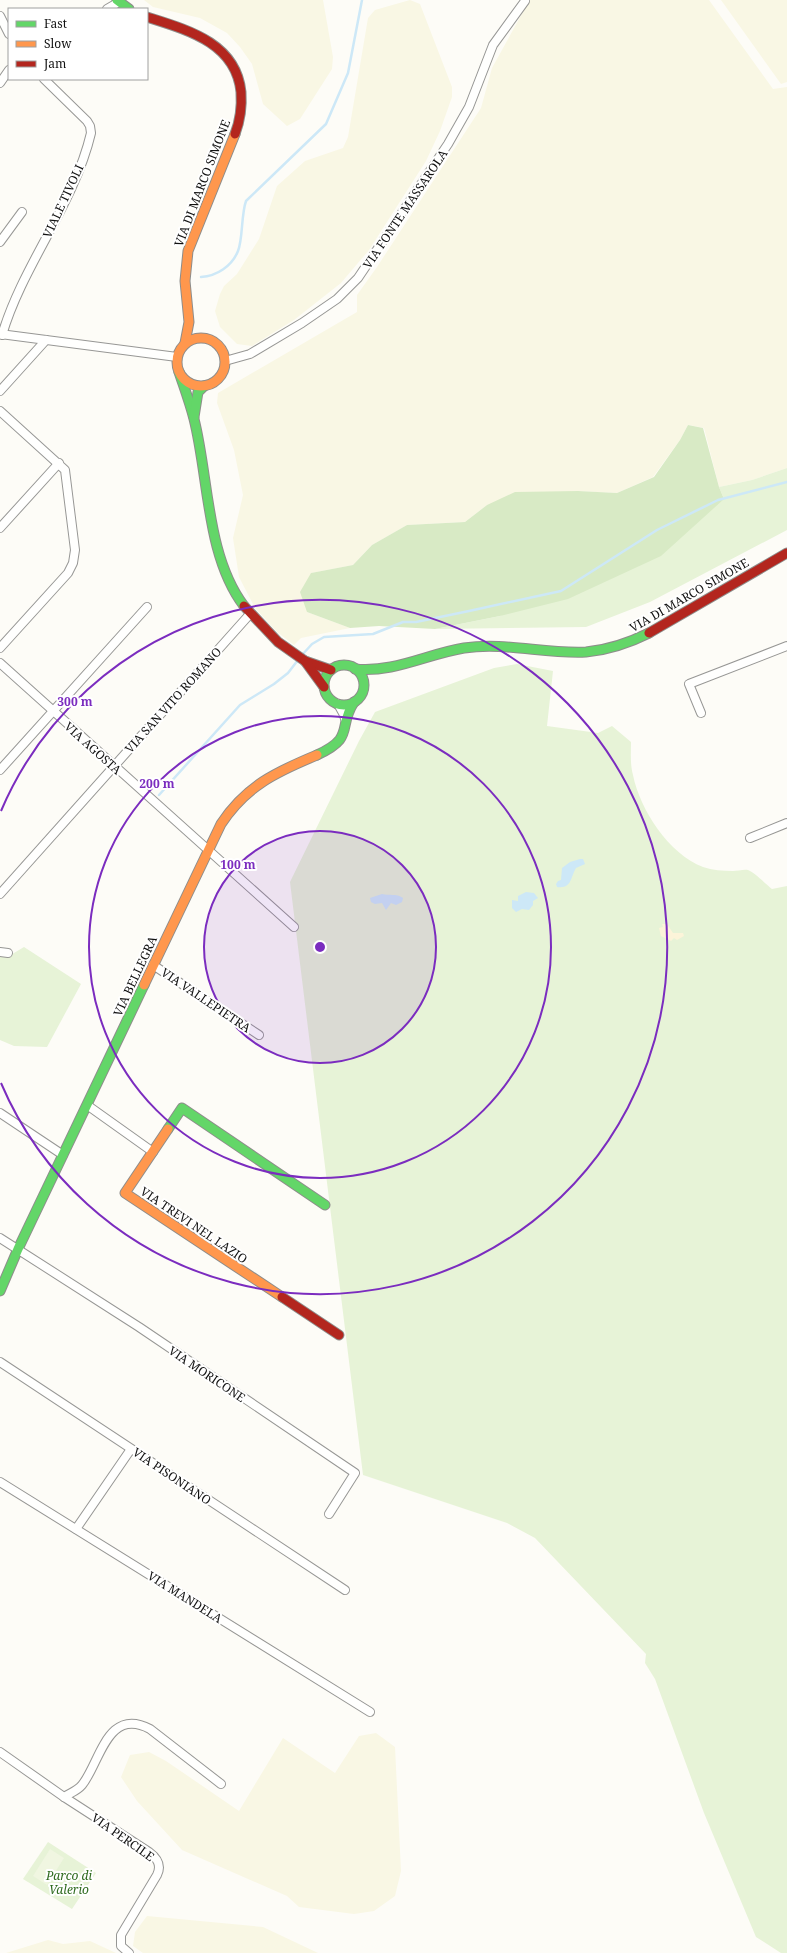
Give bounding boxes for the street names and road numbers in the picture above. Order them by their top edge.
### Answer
street label: VIA DI MARCO SIMONE [170,117,234,249]
street label: VIA FONTE MASSAROLA [359,146,452,272]
street label: VIALE TIVOLI [39,161,87,241]
street label: VIA DI MARCO SIMONE [626,554,752,636]
street label: VIA SAN VITO ROMANO [121,643,225,757]
street label: VIA AGOSTA [61,718,126,778]
street label: VIA BELLEGRA [109,933,161,1019]
street label: VIA VALLEPIETRA [158,964,255,1037]
street label: VIA TREVI NEL LAZIO [137,1183,251,1267]
street label: VIA MORICONE [165,1342,249,1406]
street label: VIA PISONIANO [129,1443,215,1509]
street label: VIA MANDELA [144,1567,226,1627]
street label: VIA PERCILE [88,1809,158,1865]

